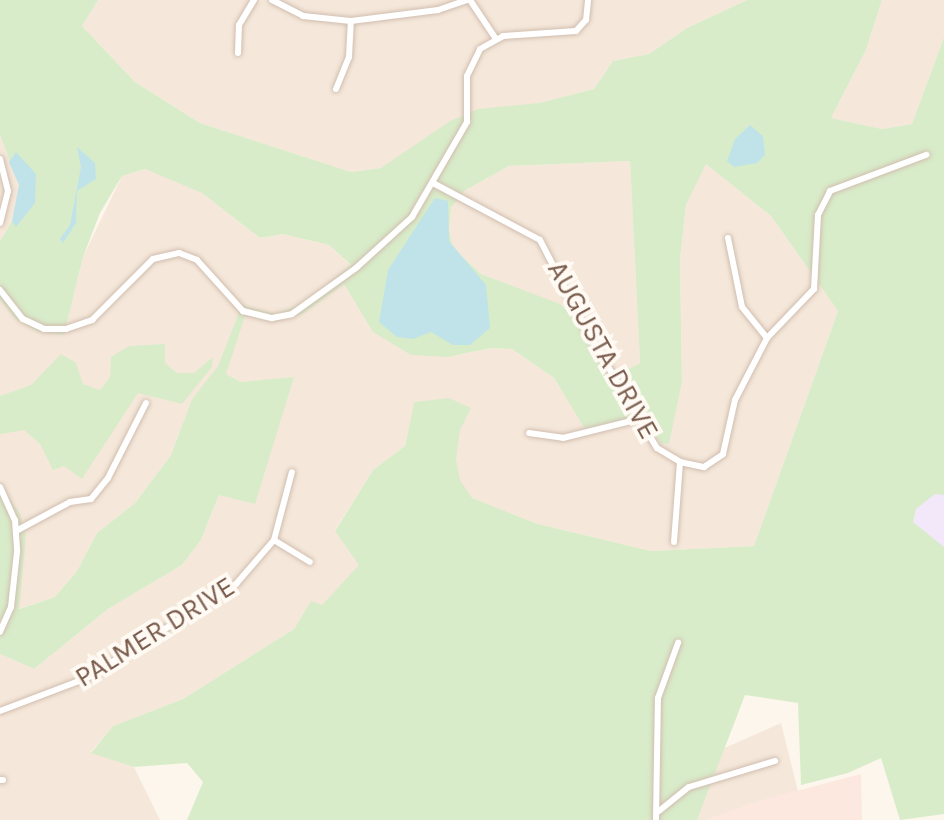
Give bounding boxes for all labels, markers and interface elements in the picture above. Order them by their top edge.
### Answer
street label: AUGUSTA DRIVE [540,255,666,445]
street label: PALMER DRIVE [69,570,241,694]

